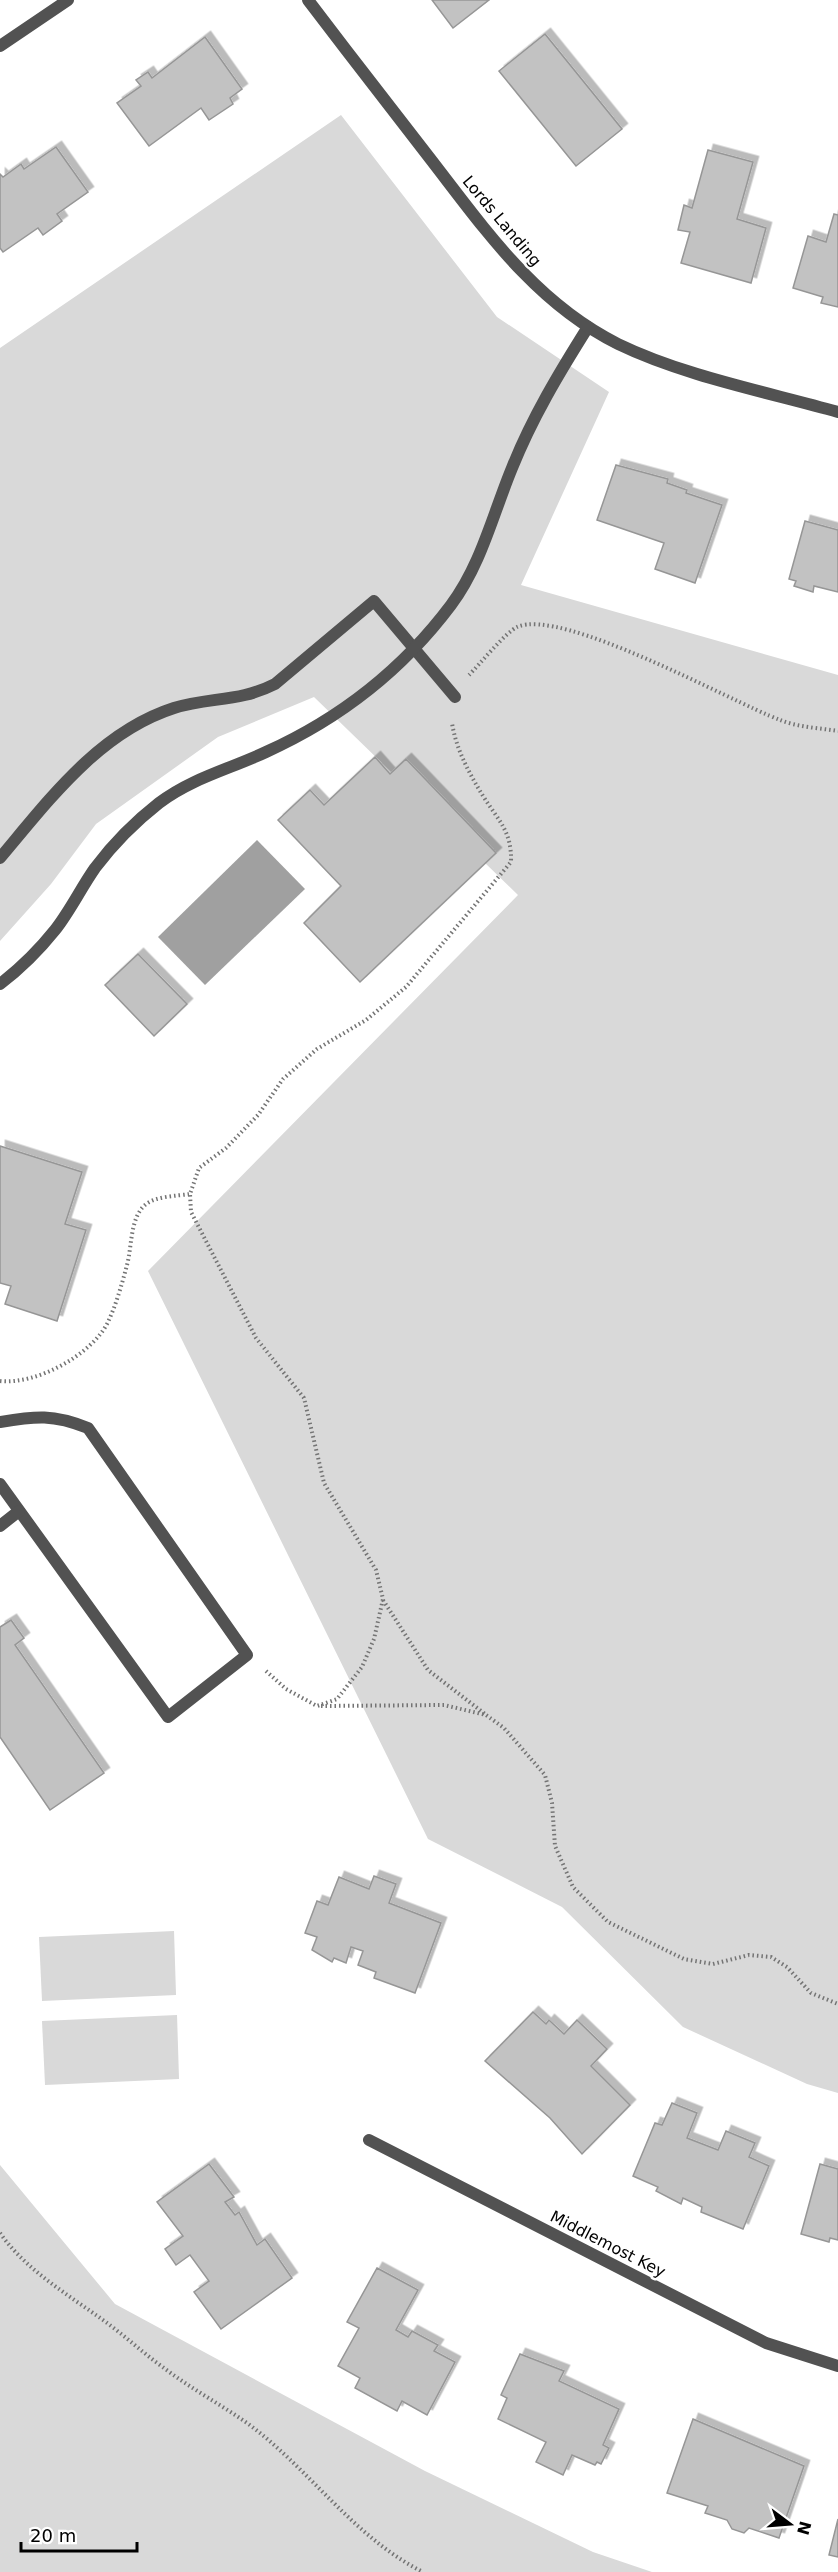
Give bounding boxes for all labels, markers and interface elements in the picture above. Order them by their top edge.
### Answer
street label: Lords Landing [459,172,545,270]
street label: Middlemost Key [547,2207,669,2281]
north arrow [760,2494,820,2554]
scale bar [21,2515,136,2553]
text: N [793,2519,815,2537]
text: 20 m [30,2525,76,2546]

